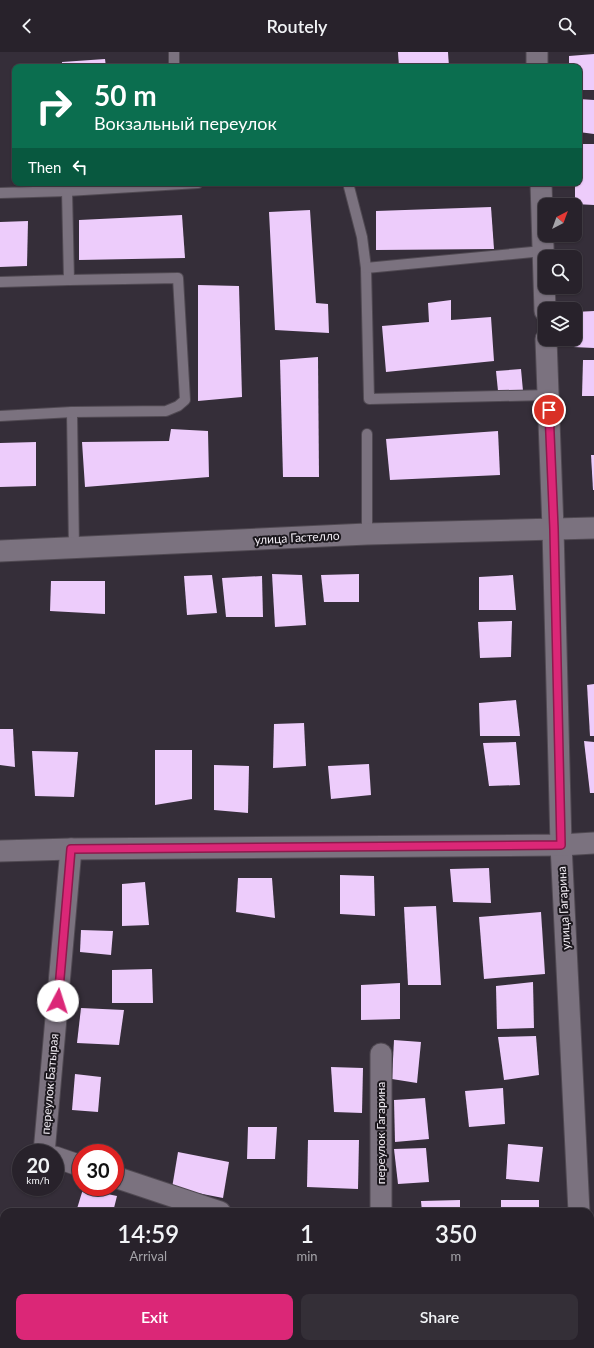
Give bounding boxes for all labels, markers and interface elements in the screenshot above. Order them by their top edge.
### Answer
icon: back [16,15,38,37]
text: Routely [266,15,328,37]
icon: search [556,15,578,37]
text: 50 m [94,78,157,112]
icon: right [28,80,80,132]
text: Вокзальный переулок [94,112,277,134]
icon: left [69,156,91,178]
text: Then [28,158,61,176]
north arrow [538,198,582,242]
map controls [538,198,582,346]
button: search [538,250,582,294]
button: layers [538,302,582,346]
pin [532,393,566,427]
icon: arrive [538,399,560,421]
street label: улица Гастелло [254,528,340,547]
street label: улица Гагарина [554,866,573,950]
position arrow [37,980,79,1022]
street label: переулок Батырая [38,1033,61,1135]
street label: переулок Гагарина [373,1082,388,1184]
speed limit sign: 30 [72,1144,124,1196]
text: 20 [26,1153,50,1177]
text: km/h [26,1174,50,1186]
text: 14:59 [117,1219,179,1248]
text: 1 [300,1219,314,1248]
text: 350 [435,1219,477,1248]
text: Arrival [130,1248,167,1264]
text: min [296,1248,318,1264]
text: m [450,1248,461,1264]
button: Exit [16,1294,293,1340]
button: Share [301,1294,578,1340]

